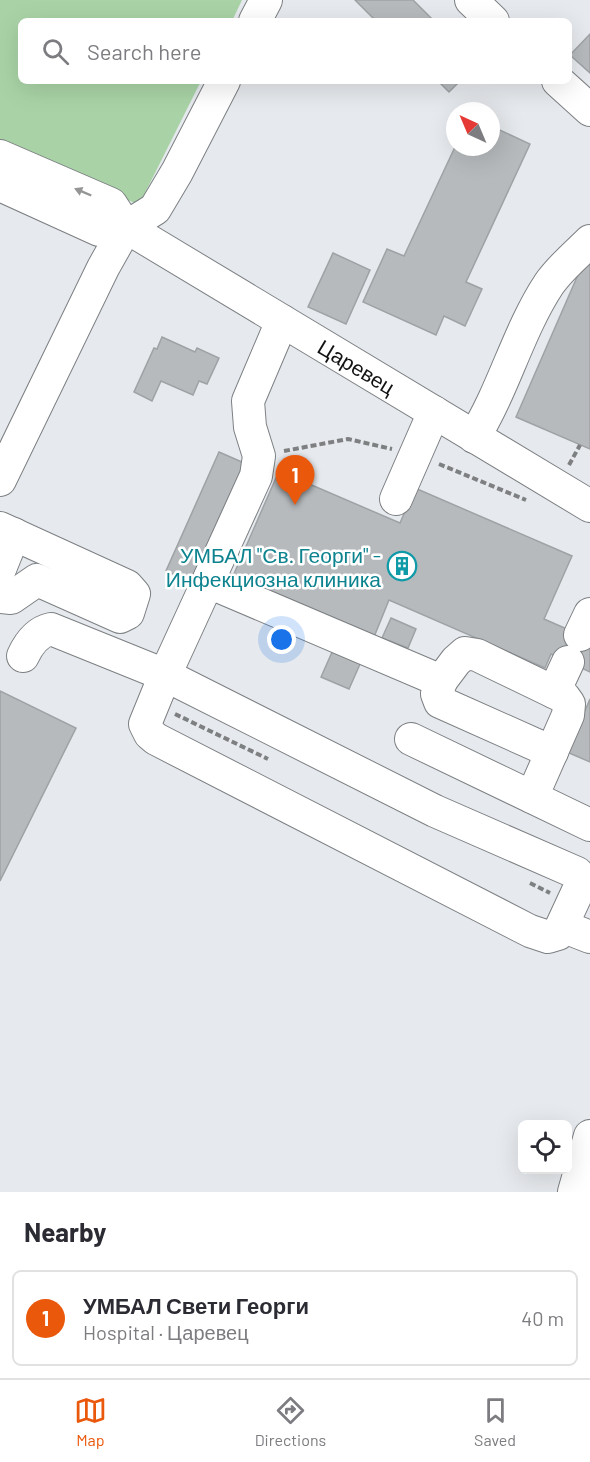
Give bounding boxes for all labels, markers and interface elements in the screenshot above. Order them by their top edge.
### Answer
search box [18,18,572,84]
icon: search [39,35,72,68]
text: Search here [87,38,201,64]
north arrow [446,102,500,156]
one-way arrow [74,186,92,196]
street label: Царевец [314,333,400,399]
pin: 1 [276,456,314,505]
place label: УМБАЛ "Св. Георги" - Инфекциозна клиника [166,542,381,591]
building icon: УМБАЛ "Св. Георги" - Инфекциозна клиника [386,550,418,582]
your location [267,625,296,654]
map controls [518,1120,572,1174]
button: locate [518,1120,572,1174]
text: Nearby [24,1216,106,1247]
text: УМБАЛ Свети Георги [83,1292,309,1318]
text: 1 [42,1306,49,1330]
text: 40 m [521,1306,564,1330]
text: Hospital · Царевец [83,1320,249,1344]
tab: Map [74,1394,107,1449]
tab: Directions [255,1394,326,1449]
tab: Saved [474,1394,516,1449]

